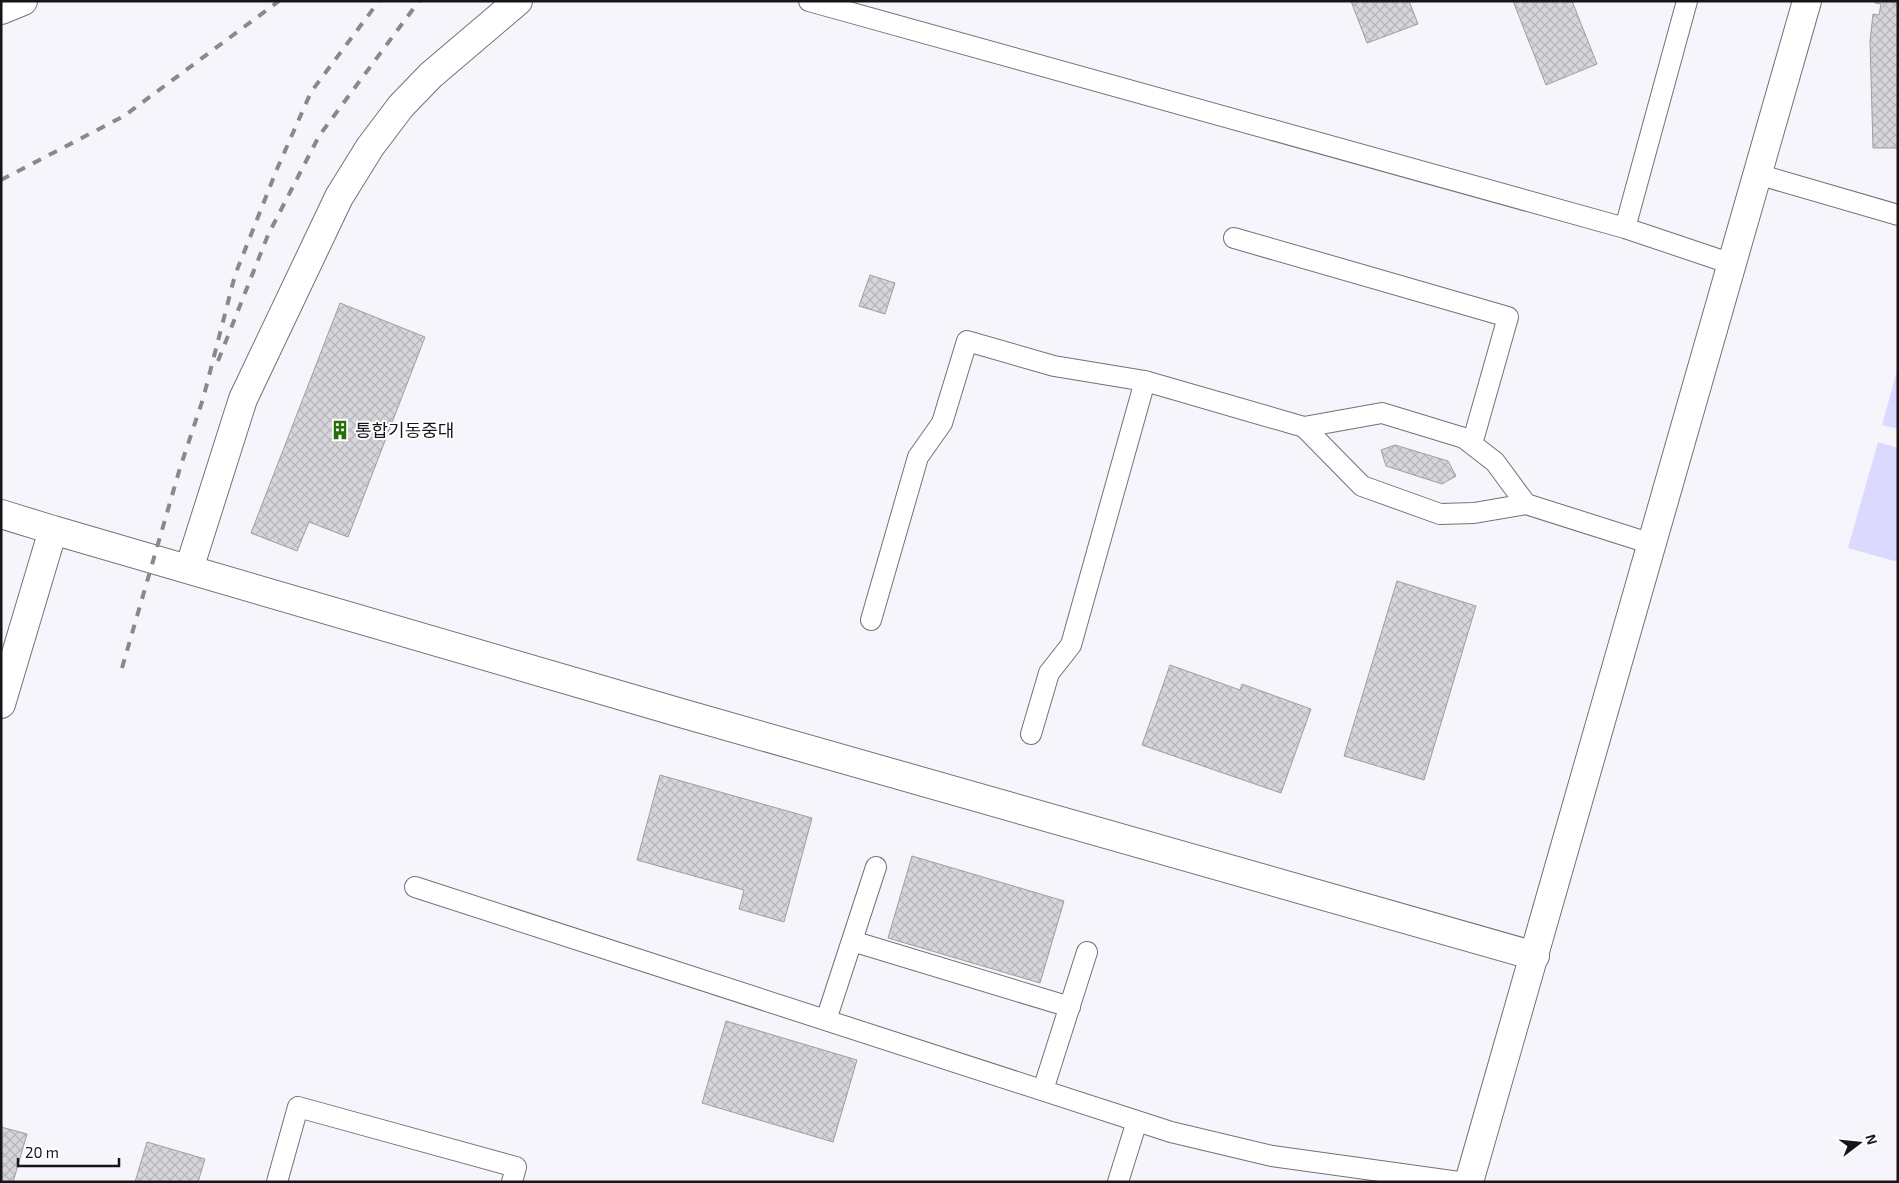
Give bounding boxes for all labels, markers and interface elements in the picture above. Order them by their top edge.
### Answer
building icon: 통합기동중대 [329,419,351,441]
place label: 통합기동중대 [355,419,454,441]
north arrow [1834,1118,1884,1168]
text: N [1862,1132,1882,1146]
scale bar [18,1136,119,1168]
text: 20 m [25,1143,59,1161]

